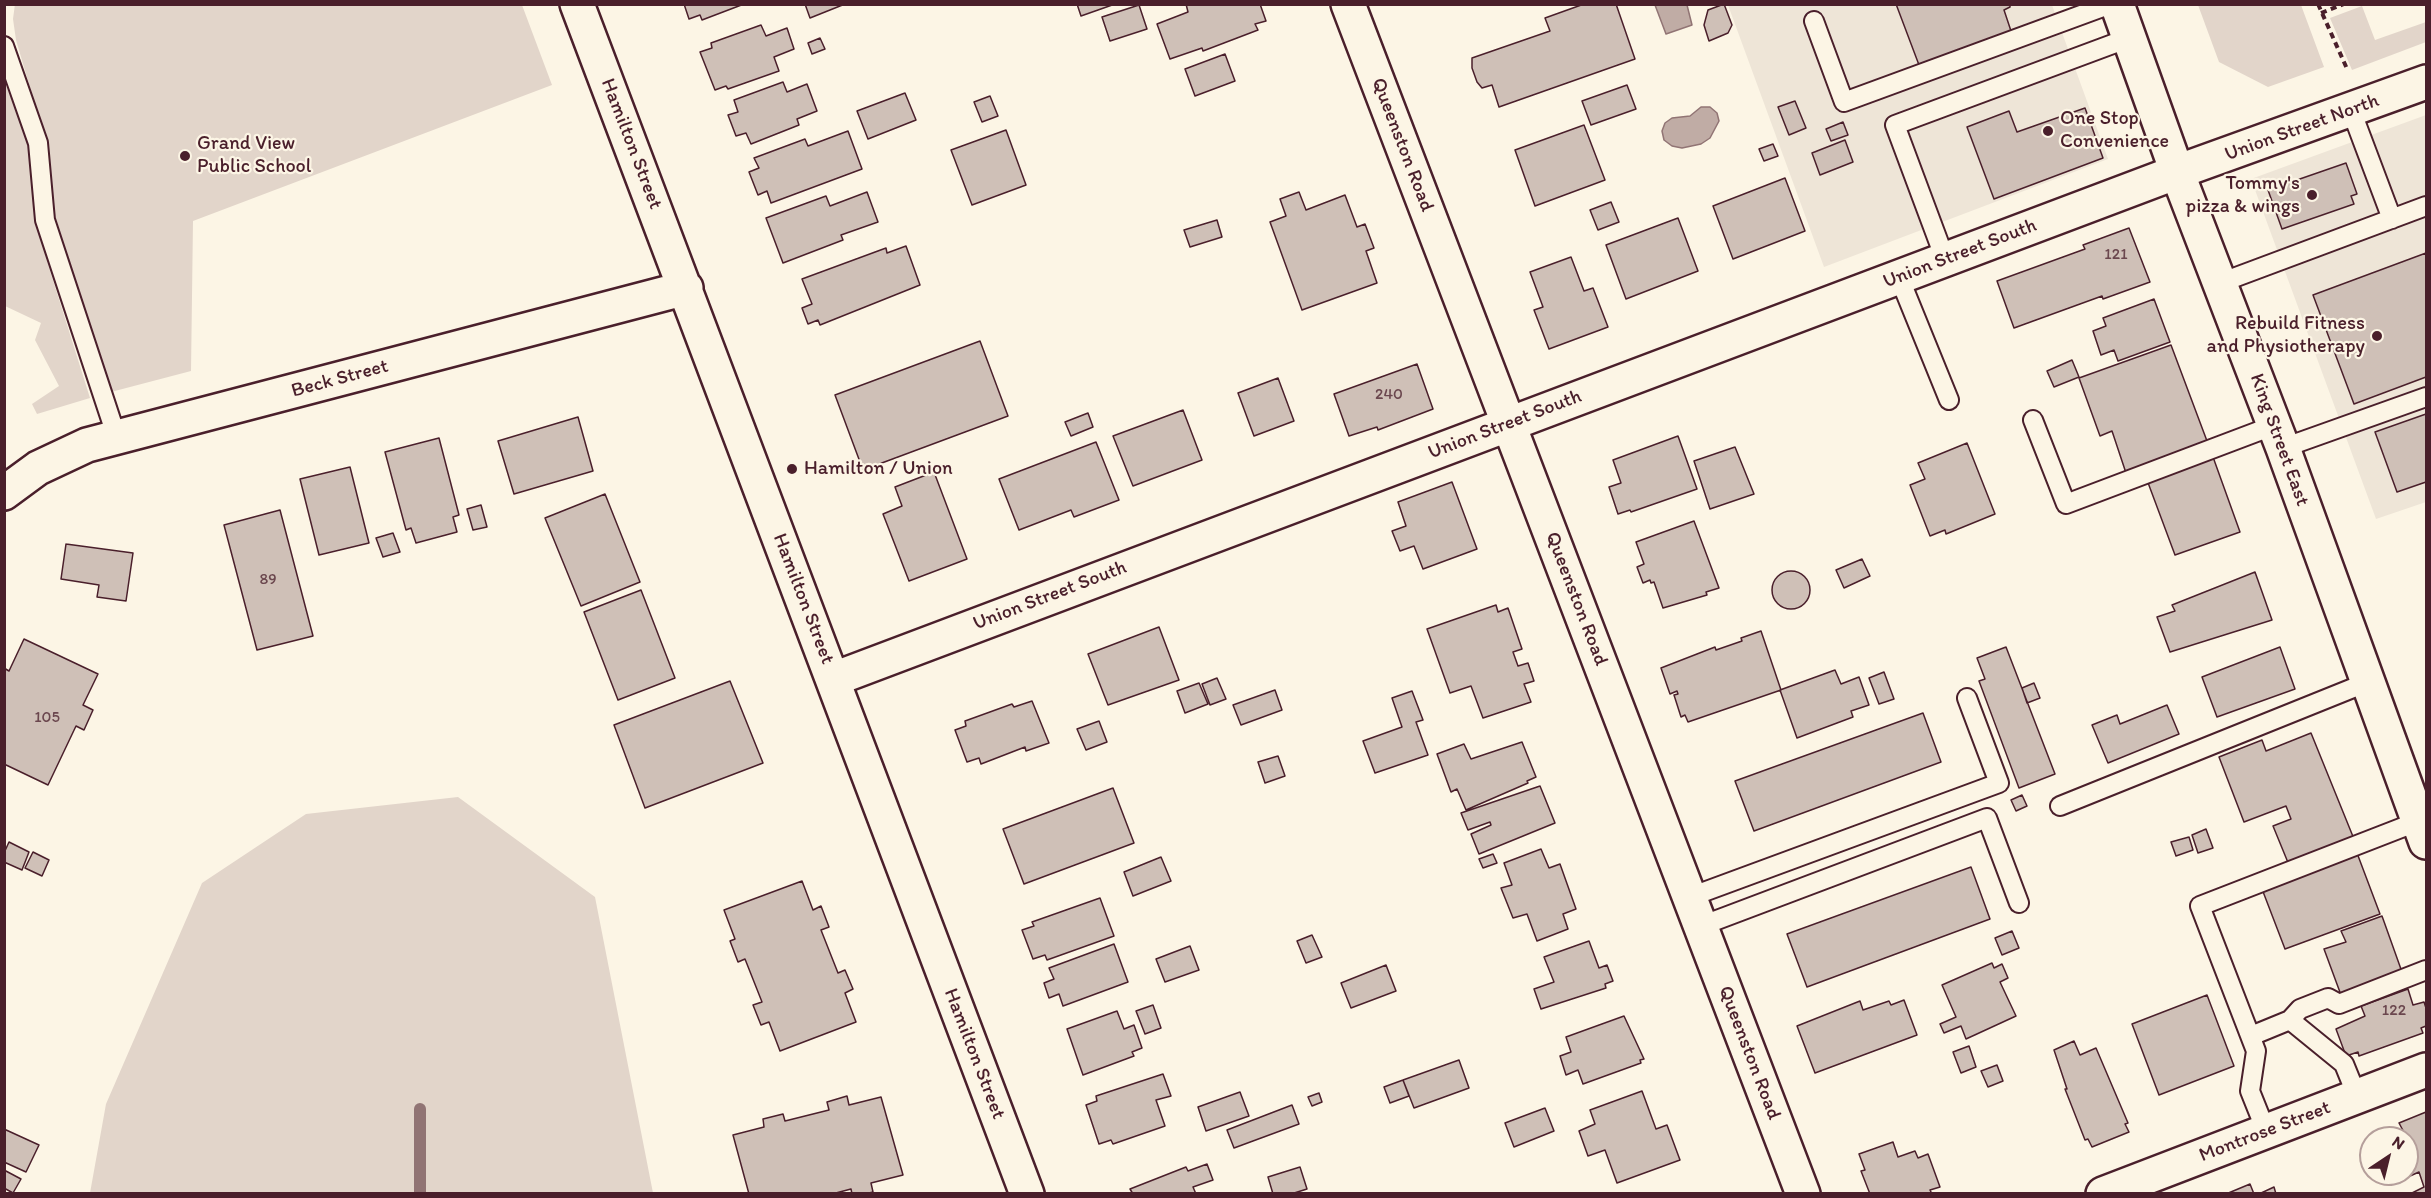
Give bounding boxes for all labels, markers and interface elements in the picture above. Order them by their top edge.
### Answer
street label: Hamilton Street [595,75,667,213]
street label: Queenston Road [1365,75,1439,215]
street label: Union Street North [2222,89,2382,167]
place label: One Stop Convenience [2060,107,2169,154]
marker: One Stop Convenience [2041,124,2055,138]
place label: Grand View Public School [197,132,311,179]
marker: Grand View Public School [178,149,192,163]
place label: Tommy's pizza & wings [2186,172,2300,219]
marker: Tommy's pizza & wings [2305,188,2319,202]
street label: Union Street South [1880,214,2040,294]
house number: 121 [2104,245,2128,265]
place label: Rebuild Fitness and Physiotherapy [2207,312,2365,359]
marker: Rebuild Fitness and Physiotherapy [2370,329,2384,343]
street label: Beck Street [289,355,391,403]
street label: King Street East [2244,371,2314,509]
house number: 240 [1375,385,1403,405]
street label: Union Street South [1425,385,1585,465]
place label: Hamilton / Union [804,457,953,481]
marker: Hamilton / Union [785,462,799,476]
street label: Queenston Road [1539,529,1613,669]
street label: Hamilton Street [767,530,839,668]
street label: Union Street South [970,556,1130,636]
house number: 89 [259,570,277,590]
house number: 105 [34,708,60,728]
street label: Queenston Road [1712,983,1786,1123]
street label: Hamilton Street [938,985,1010,1123]
house number: 122 [2382,1001,2406,1021]
street label: Montrose Street [2196,1096,2334,1168]
north arrow [2359,1126,2419,1186]
text: N [2389,1132,2408,1153]

